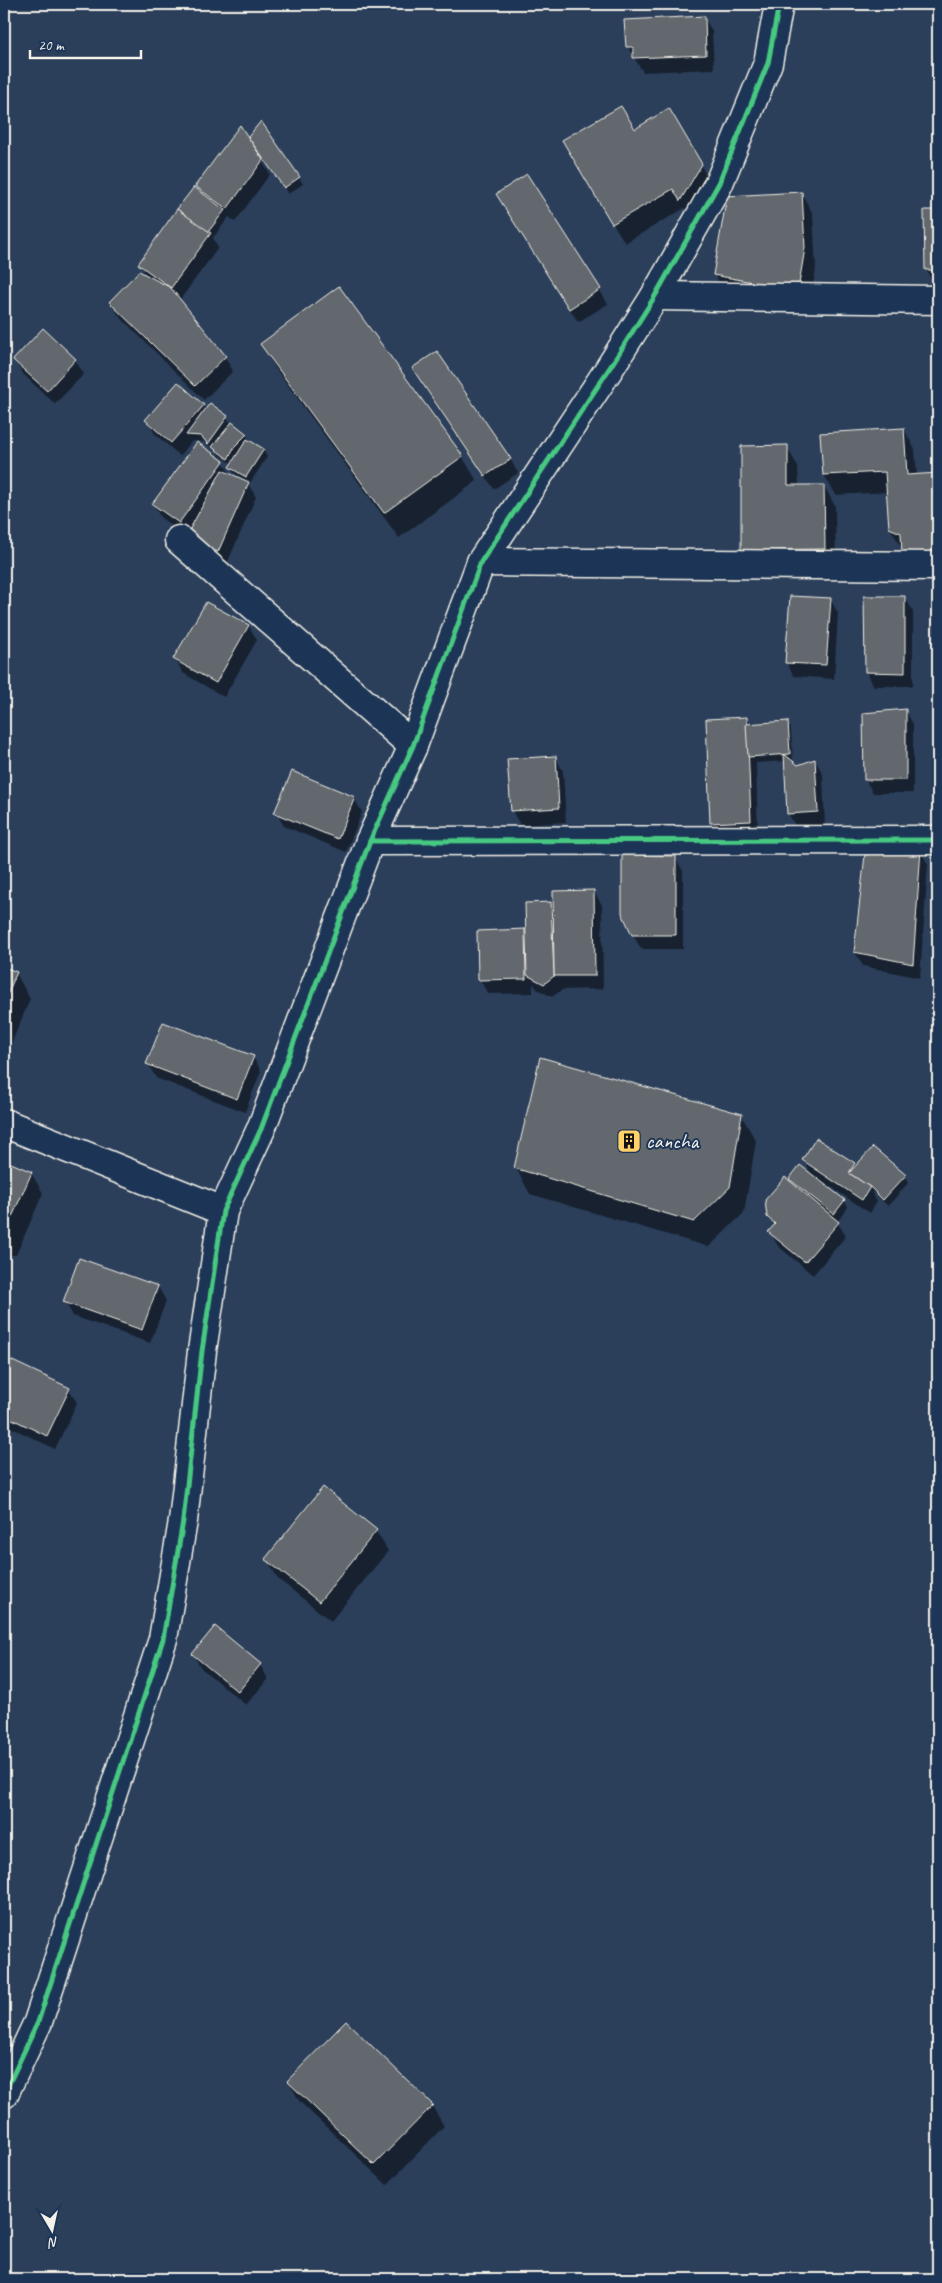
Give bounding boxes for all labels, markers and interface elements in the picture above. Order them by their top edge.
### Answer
scale bar [30,28,141,60]
text: 20 m [38,36,65,55]
building icon: cancha [616,1128,642,1154]
place label: cancha [646,1128,700,1154]
north arrow [28,2206,78,2256]
text: N [46,2233,60,2252]

